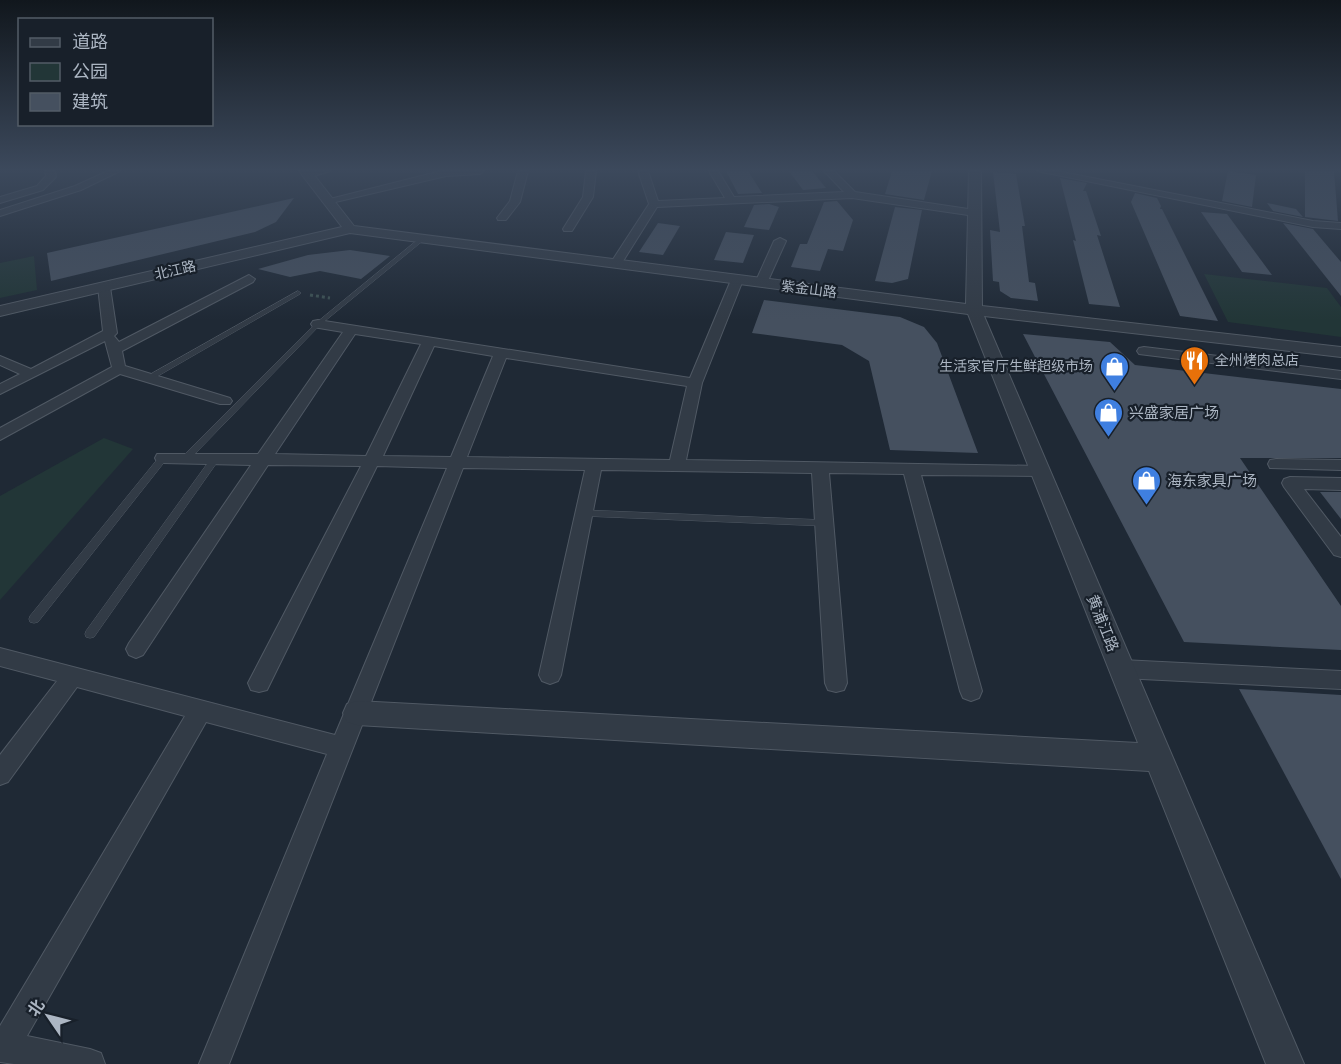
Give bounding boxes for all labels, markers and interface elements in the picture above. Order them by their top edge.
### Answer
legend [18,18,213,126]
text: 道路 [72,29,108,54]
text: 公园 [72,59,108,84]
text: 建筑 [72,89,108,114]
street label: 北江路 [153,257,197,283]
street label: 紫金山路 [780,277,838,301]
restaurant icon: 全州烤肉总店 [1178,344,1210,386]
shop icon: 生活家官厅生鲜超级市场 [1098,350,1130,392]
place label: 全州烤肉总店 [1215,351,1299,369]
place label: 生活家官厅生鲜超级市场 [939,357,1093,375]
shop icon: 兴盛家居广场 [1092,396,1124,438]
place label: 兴盛家居广场 [1129,402,1219,423]
shop icon: 海东家具广场 [1130,464,1162,506]
place label: 海东家具广场 [1167,470,1257,491]
street label: 黄浦江路 [1082,591,1124,655]
north arrow [18,986,78,1046]
text: 北 [22,995,49,1020]

